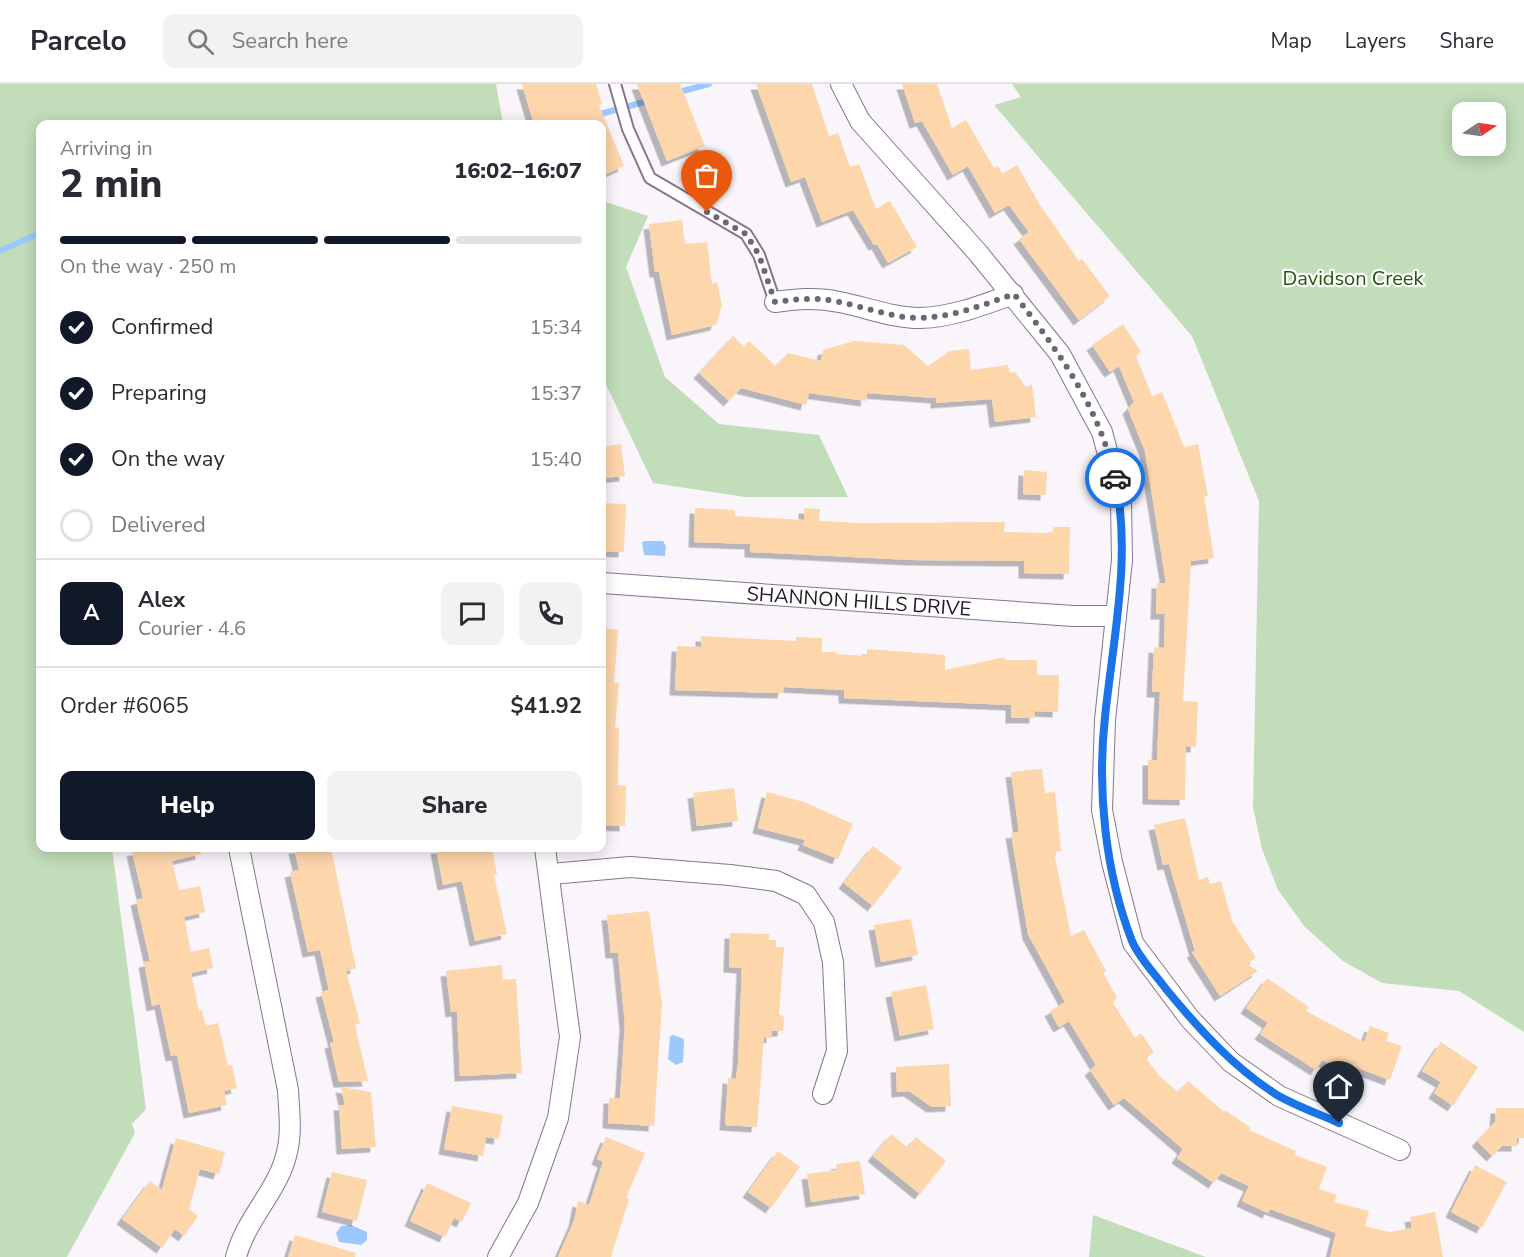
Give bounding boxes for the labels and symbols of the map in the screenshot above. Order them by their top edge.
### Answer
north arrow [1452,102,1506,156]
pin [681,150,732,212]
park label: Davidson Creek [1283,265,1424,292]
courier [1085,448,1145,508]
street label: SHANNON HILLS DRIVE [746,580,972,623]
pin [1313,1061,1364,1123]

